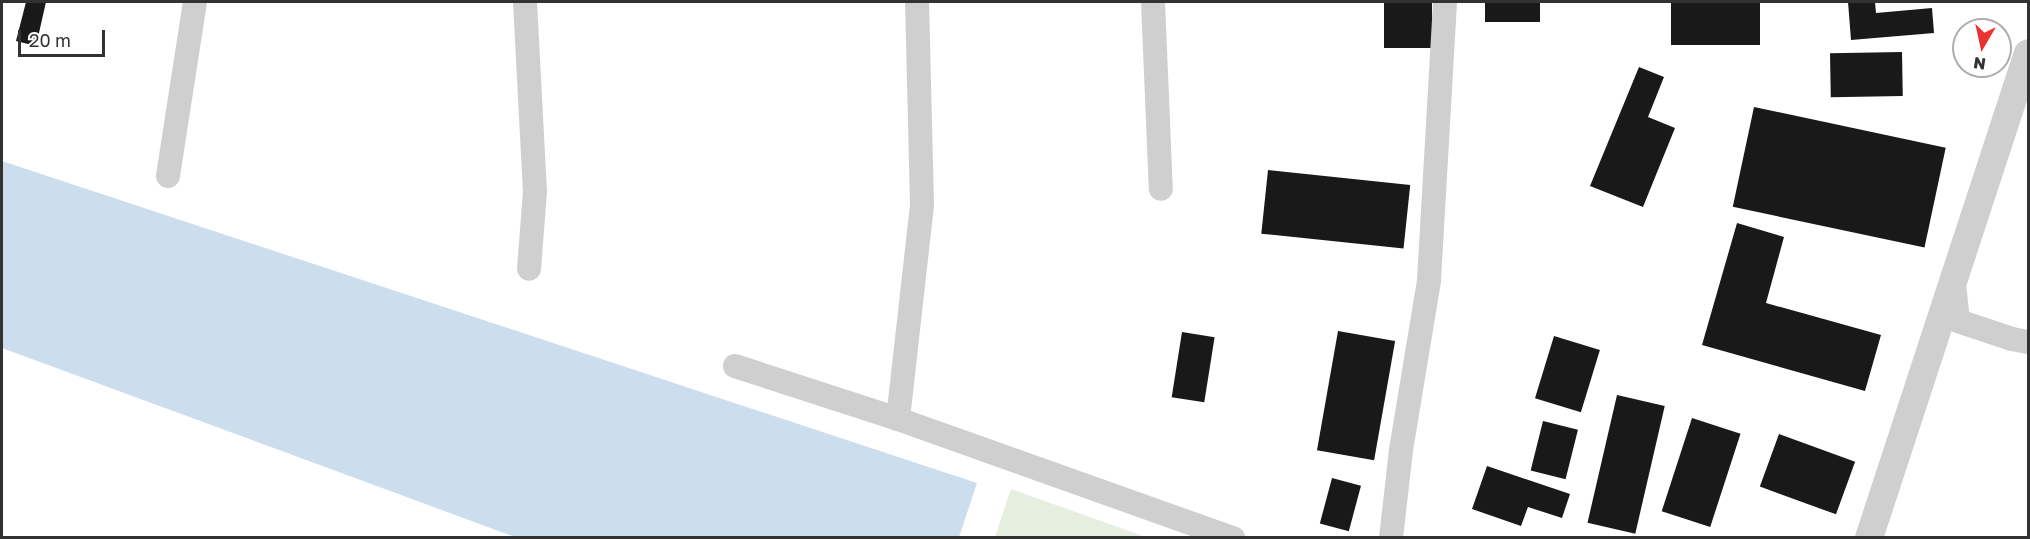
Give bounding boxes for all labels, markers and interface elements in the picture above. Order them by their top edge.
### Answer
scale bar [21,18,108,56]
north arrow [1952,18,2012,78]
text: 20 m [29,29,71,51]
text: N [1972,53,1987,75]

